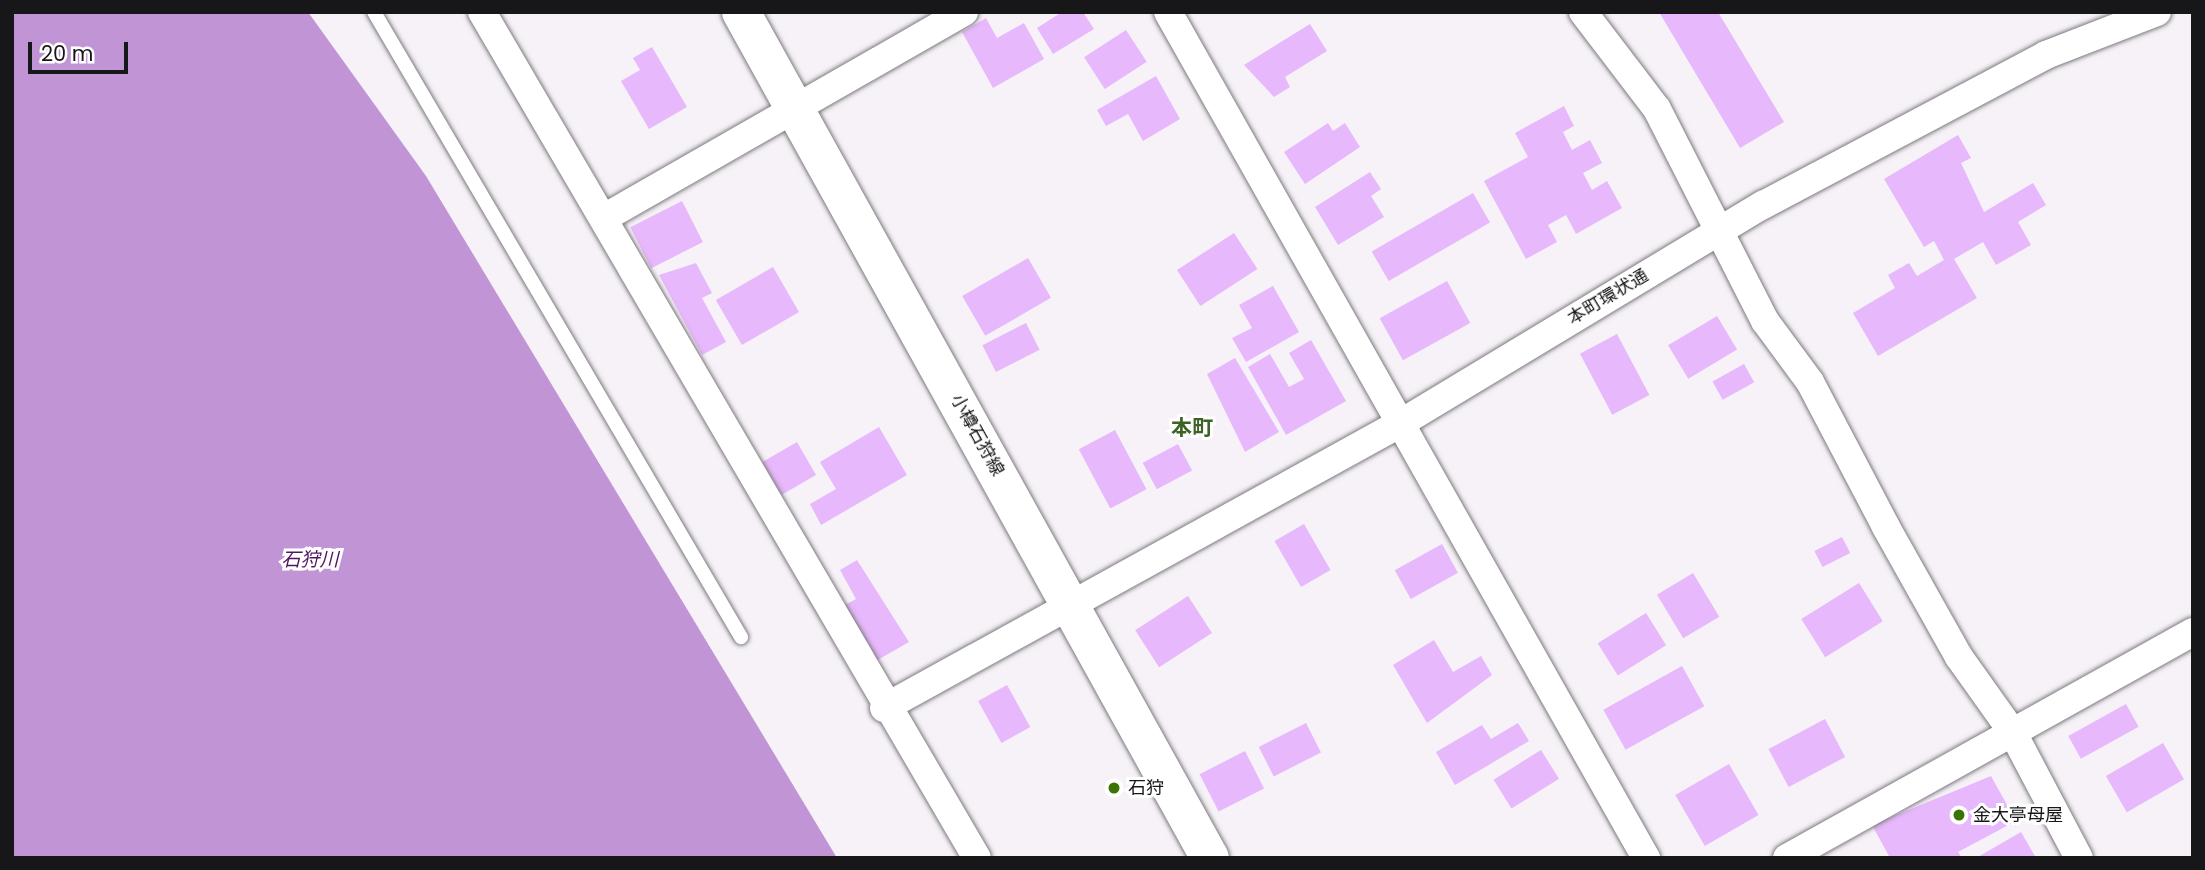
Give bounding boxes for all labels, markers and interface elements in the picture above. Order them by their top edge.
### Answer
scale bar [32,28,131,72]
text: 20 m [41,39,94,68]
street label: 本町環状通 [1564,265,1652,329]
street label: 小樽石狩線 [946,390,1008,480]
district label: 本町 [1171,415,1213,441]
water label: 石狩川 [282,549,338,571]
place label: 石狩 [1128,777,1164,799]
marker: 石狩 [1106,780,1122,796]
place label: 金大亭母屋 [1973,804,2063,826]
marker: 金大亭母屋 [1951,807,1967,823]

